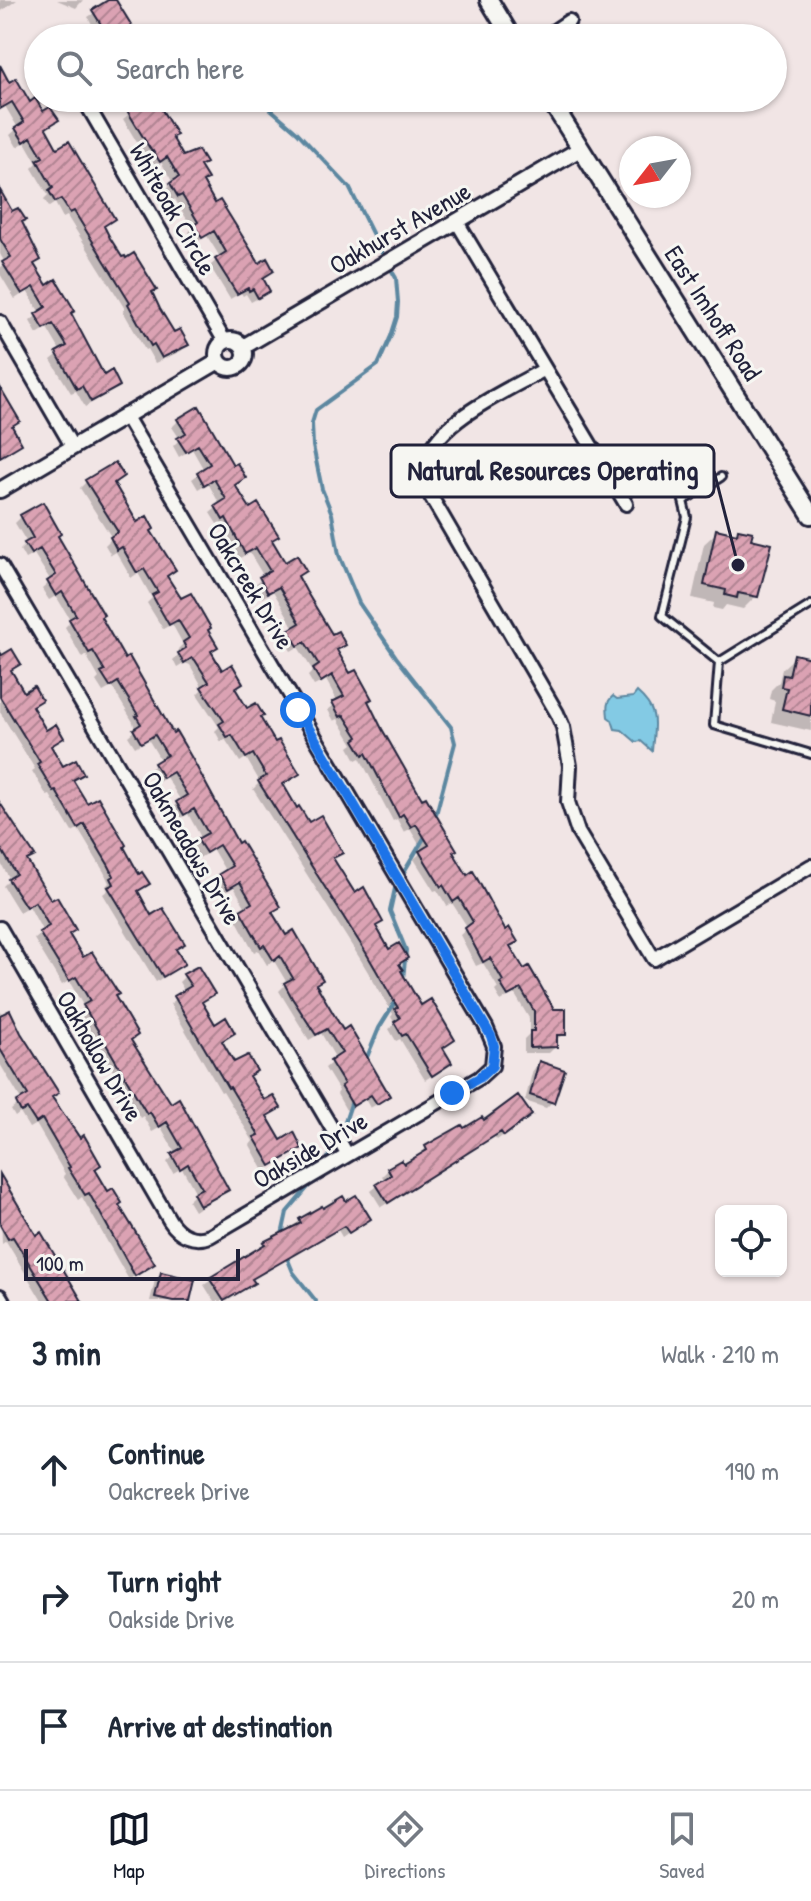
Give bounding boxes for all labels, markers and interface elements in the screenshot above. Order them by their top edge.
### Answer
search box [24,24,787,112]
icon: search [52,46,96,90]
text: Search here [116,48,244,88]
street label: Whiteoak Circle [122,136,225,281]
north arrow [619,136,691,208]
street label: Oakhurst Avenue [323,173,477,282]
street label: East Imhoff Road [657,239,770,387]
callout: Natural Resources Operating [391,445,714,497]
text: Natural Resources Operating [408,451,698,490]
street label: Oakcreek Drive [200,516,303,656]
route start [280,692,316,728]
street label: Oakmeadows Drive [134,765,250,931]
street label: Oakhollow Drive [49,984,152,1127]
route end [434,1075,470,1111]
street label: Oakside Drive [246,1103,373,1196]
map controls [715,1205,787,1277]
button: locate [715,1205,787,1277]
scale bar [24,1245,240,1281]
text: 100 m [36,1248,84,1278]
text: 3 min [32,1330,101,1376]
text: Walk · 210 m [661,1336,779,1371]
text: Continue [108,1433,205,1473]
icon: ahead [32,1448,76,1492]
text: 190 m [725,1453,779,1488]
text: Oakcreek Drive [108,1473,250,1508]
text: Turn right [108,1561,221,1601]
icon: right [32,1576,76,1620]
text: 20 m [732,1581,779,1616]
text: Oakside Drive [108,1601,235,1636]
icon: arrive [32,1704,76,1748]
text: Arrive at destination [108,1706,333,1746]
tab: Map [107,1807,151,1885]
tab: Directions [365,1807,446,1885]
tab: Saved [659,1807,704,1885]

